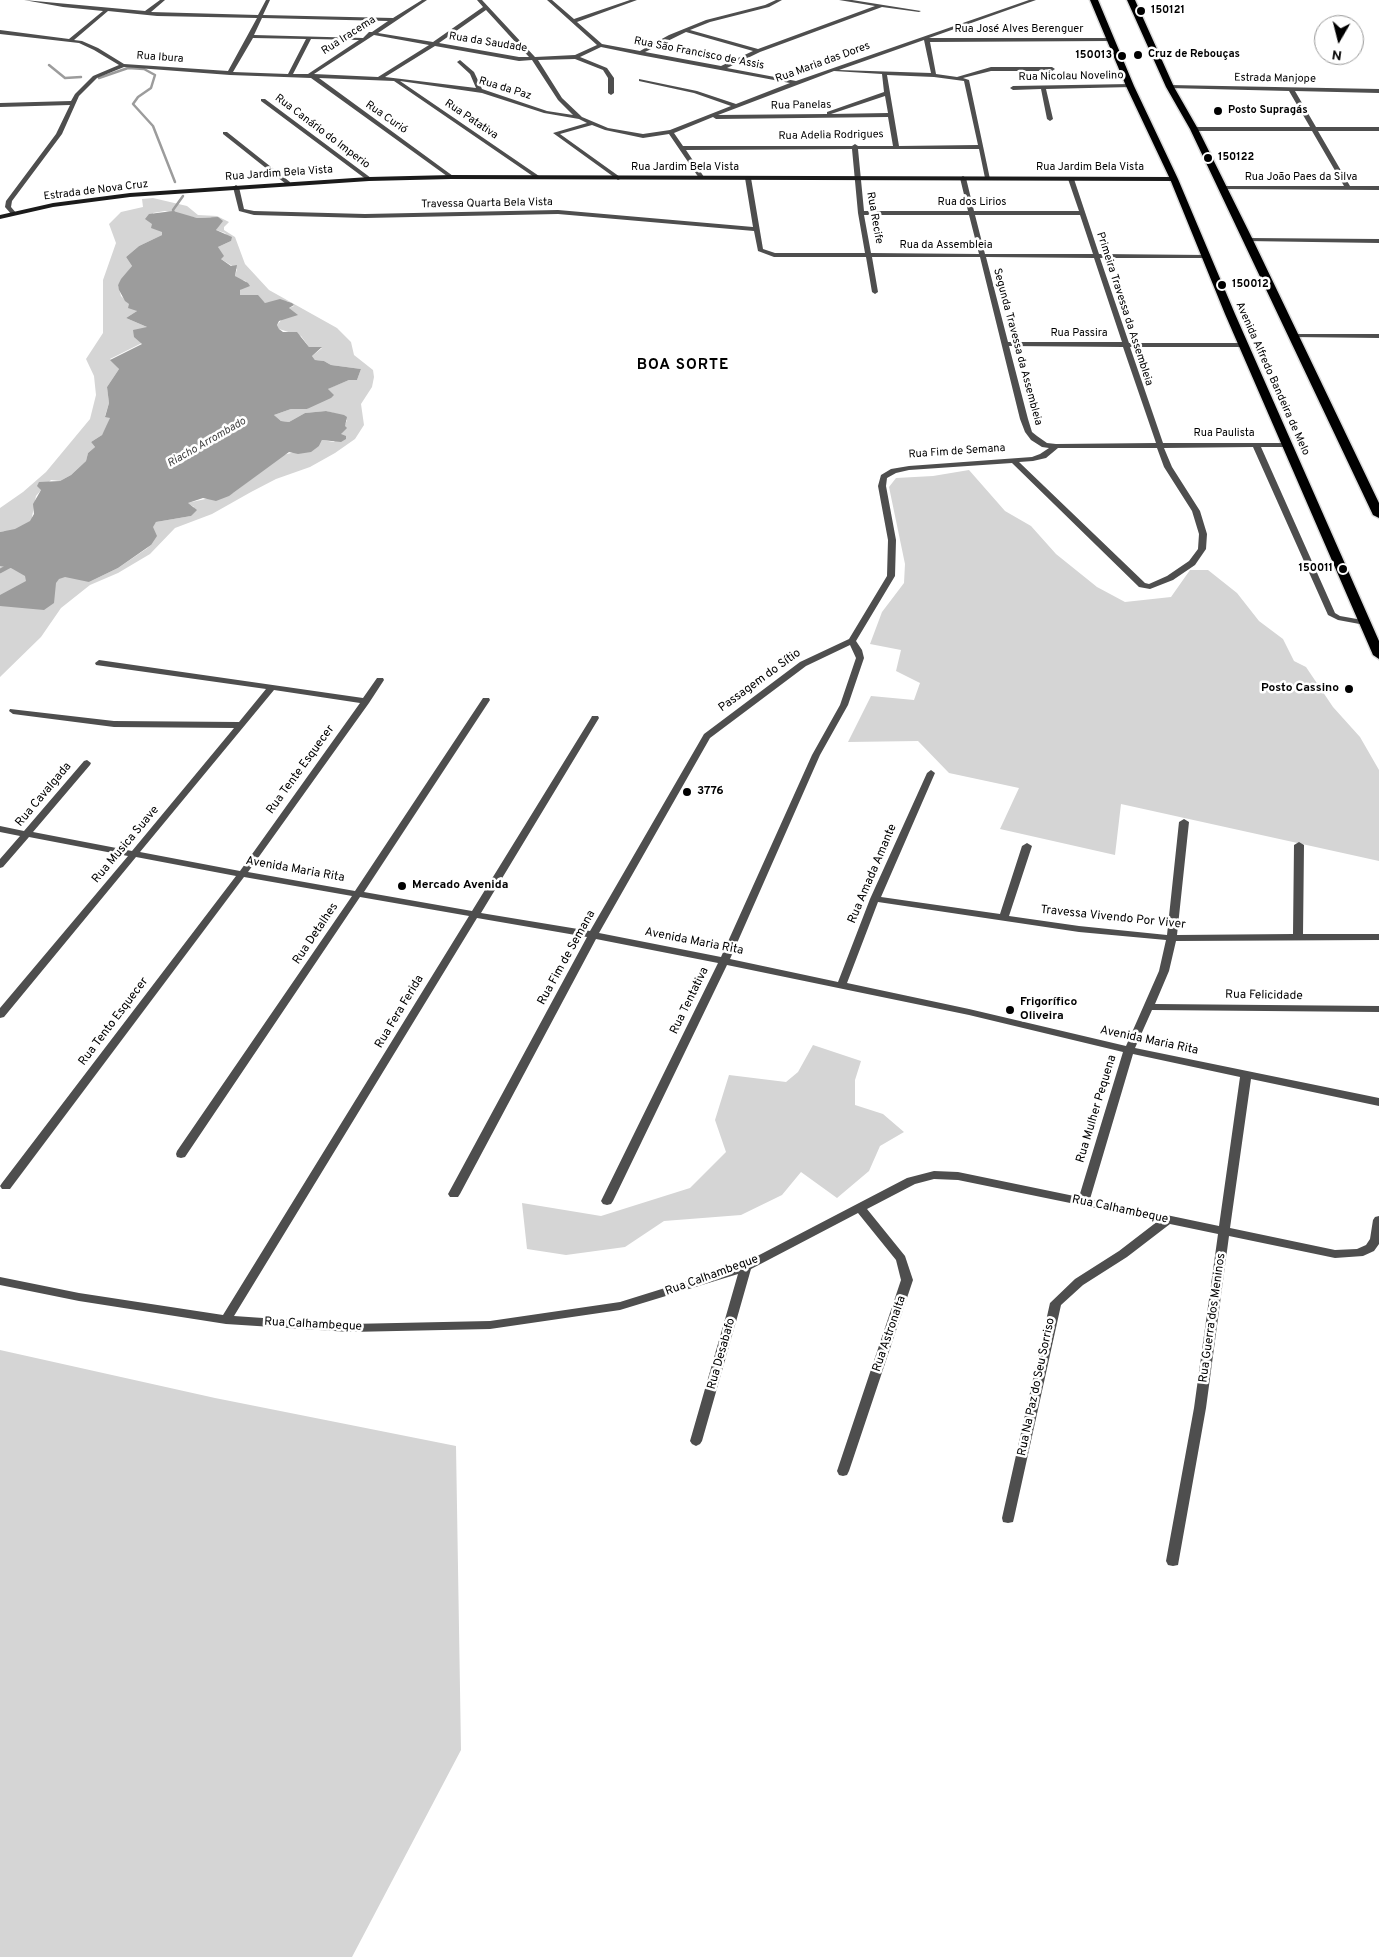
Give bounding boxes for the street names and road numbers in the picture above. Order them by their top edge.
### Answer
street label: Rua Iracema [320,14,378,58]
street label: Rua José Alves Berenguer [954,23,1084,37]
street label: Rua da Saudade [448,30,528,56]
street label: Rua São Francisco de Assis [633,35,765,73]
street label: Rua Maria das Dores [774,40,872,86]
street label: Rua Ibura [136,50,184,66]
street label: Rua Nicolau Novelino [1018,69,1124,85]
street label: Estrada Manjope [1234,72,1316,86]
street label: Rua da Paz [477,75,533,103]
street label: Rua Canário do Imperio [272,92,372,172]
street label: Rua Patativa [442,97,500,143]
street label: Rua Curió [362,99,410,137]
street label: Rua Panelas [771,99,831,113]
street label: Rua Adelia Rodrigues [778,128,884,144]
street label: Rua Jardim Bela Vista [631,161,739,175]
street label: Rua Jardim Bela Vista [1036,161,1144,175]
street label: Rua Jardim Bela Vista [225,164,333,184]
street label: Rua João Paes da Silva [1245,171,1357,185]
street label: Estrada de Nova Cruz [43,178,149,204]
street label: Rua Recife [863,191,885,245]
street label: Travessa Quarta Bela Vista [421,196,553,212]
street label: Rua dos Lirios [938,196,1006,210]
street label: Primeira Travessa da Assembleia [1093,230,1155,388]
street label: Rua da Assembleia [900,239,992,253]
street label: Segunda Travessa da Assembleia [990,267,1044,427]
street label: Avenida Alfredo Bandeira de Melo [1232,300,1312,458]
street label: Rua Passira [1050,327,1108,341]
street label: Rua Paulista [1193,427,1255,441]
street label: Rua Fim de Semana [908,442,1006,462]
street label: Passagem do Sítio [716,646,804,716]
street label: Rua Tente Esquecer [264,723,338,817]
street label: Rua Cavalgada [13,760,75,830]
street label: Rua Musica Suave [89,803,163,887]
street label: Rua Amada Amante [846,822,900,926]
street label: Avenida Maria Rita [244,854,346,886]
street label: Rua Detalhes [290,901,342,967]
street label: Travessa Vivendo Por Viver [1040,903,1186,933]
street label: Rua Fim de Semana [535,908,599,1008]
street label: Avenida Maria Rita [643,925,745,959]
street label: Rua Tentativa [668,965,712,1037]
street label: Rua Fera Ferida [373,973,427,1051]
street label: Rua Tento Esquecer [76,975,152,1069]
street label: Rua Felicidade [1225,988,1303,1004]
street label: Avenida Maria Rita [1099,1024,1199,1058]
street label: Rua Mulher Pequena [1074,1053,1120,1165]
street label: Rua Calhambeque [1071,1193,1169,1227]
street label: Rua Calhambeque [664,1252,760,1300]
street label: Rua Guerra dos Meninos [1197,1252,1229,1384]
street label: Rua Astronalta [870,1294,910,1374]
street label: Rua Calhambeque [264,1315,362,1335]
street label: Rua Desabafo [705,1317,739,1391]
street label: Rua Na Paz do Seu Sorriso [1015,1317,1059,1457]

